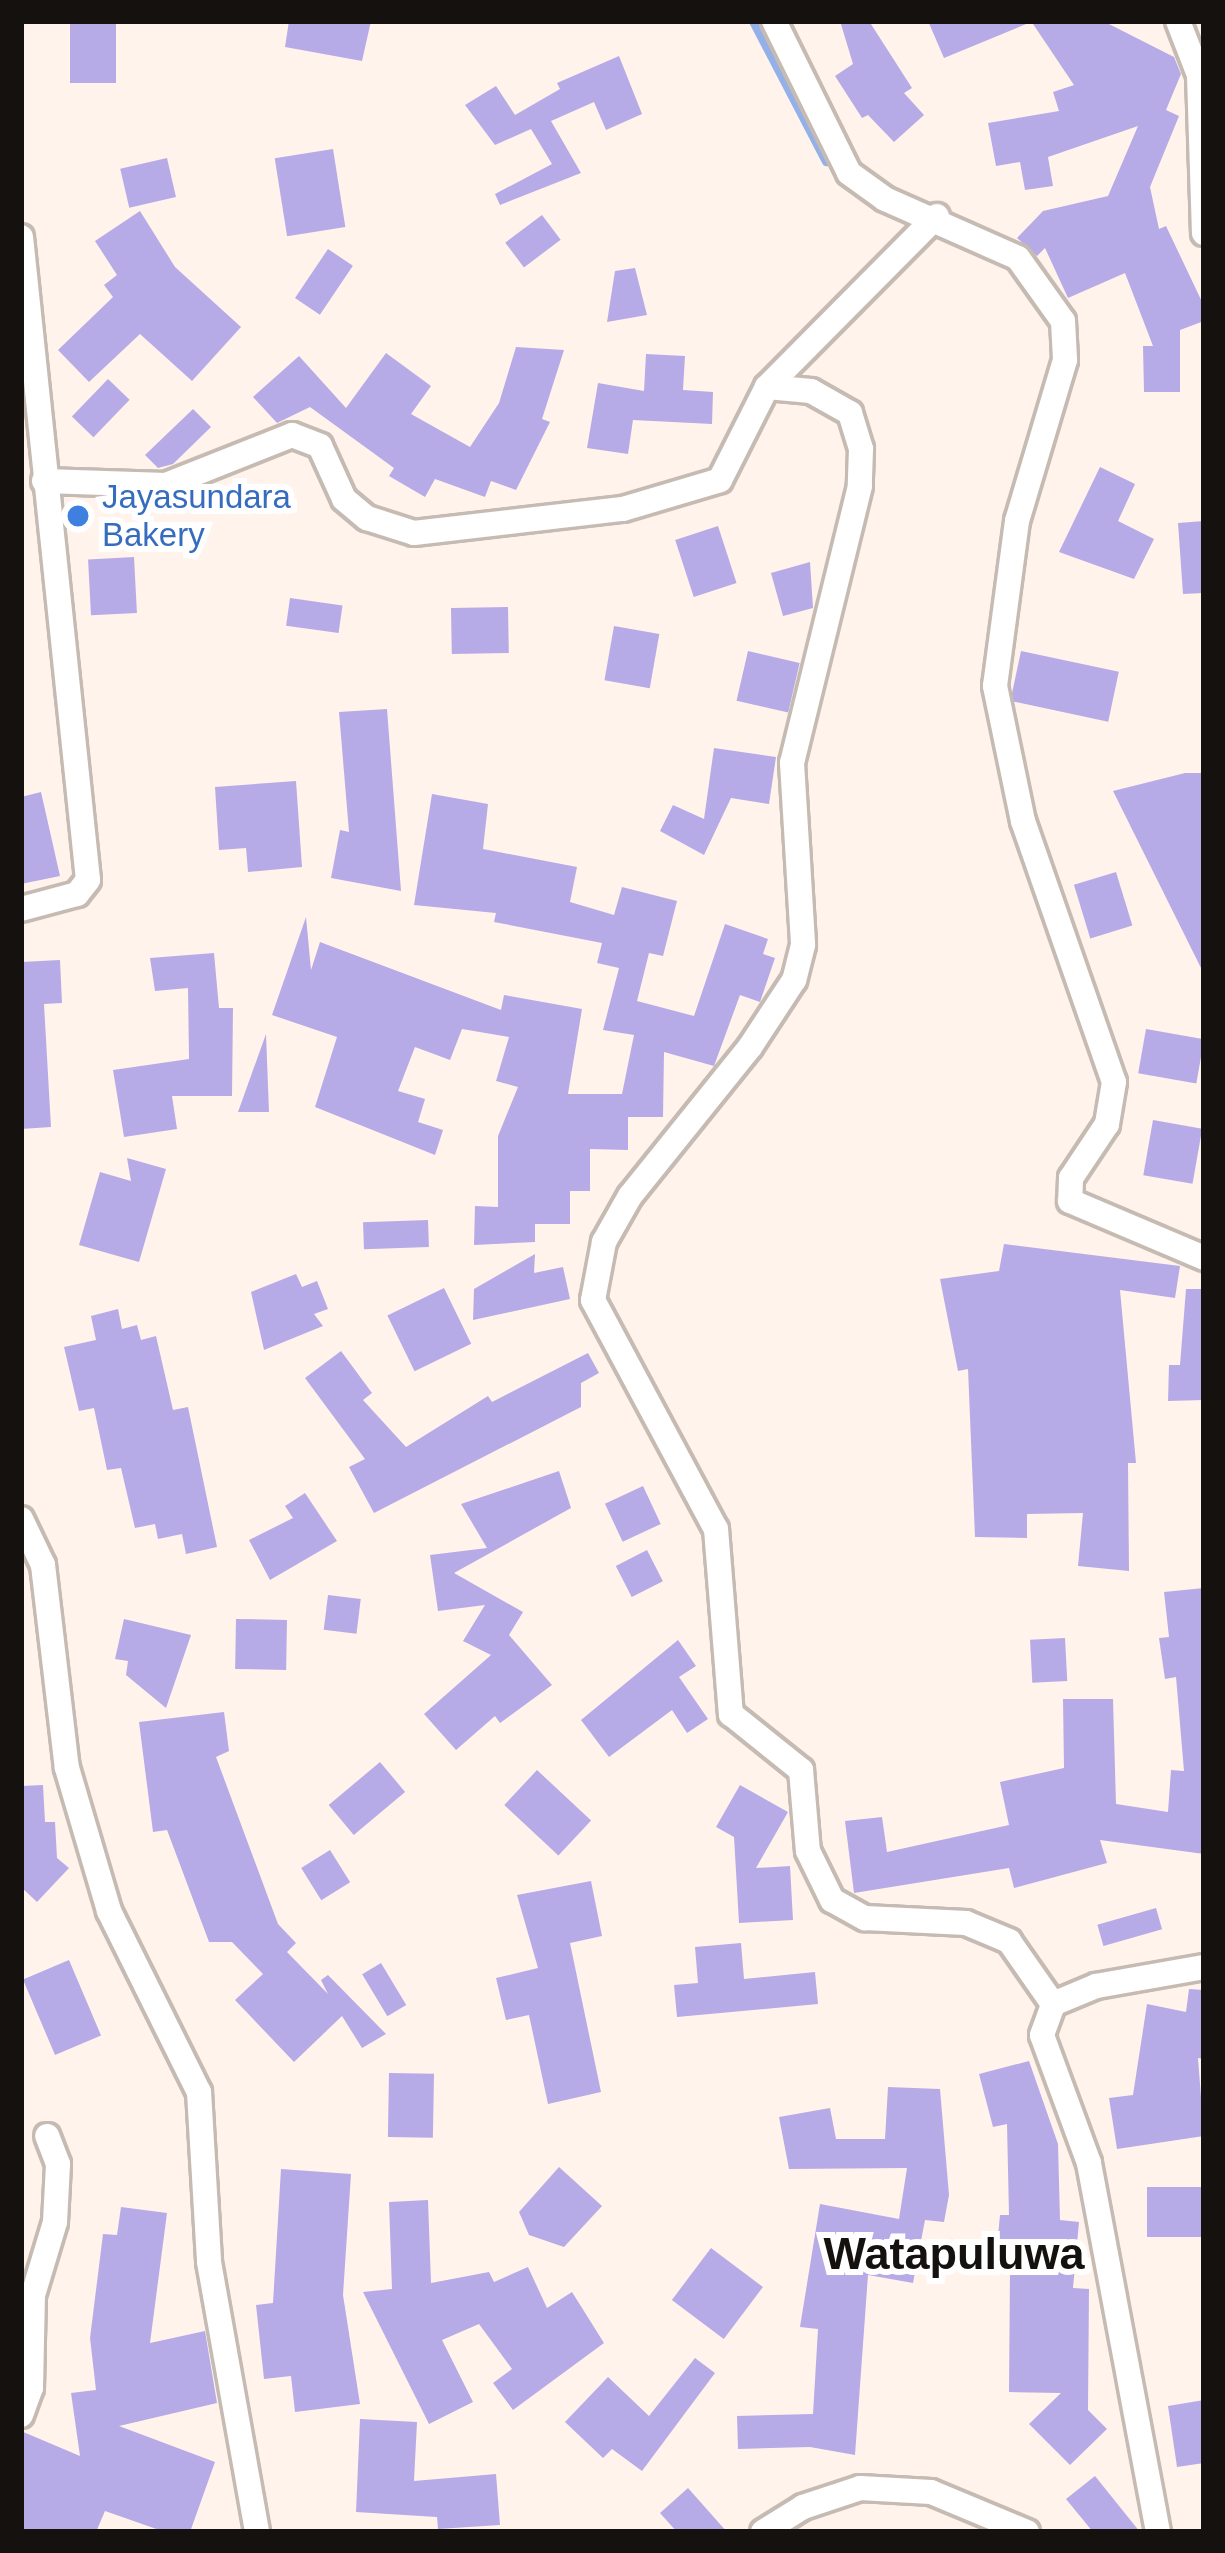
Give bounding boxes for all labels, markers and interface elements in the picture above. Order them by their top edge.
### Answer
place label: Jayasundara Bakery [102,477,291,555]
marker: Jayasundara Bakery [65,503,91,529]
district label: Watapuluwa [824,2227,1084,2281]

